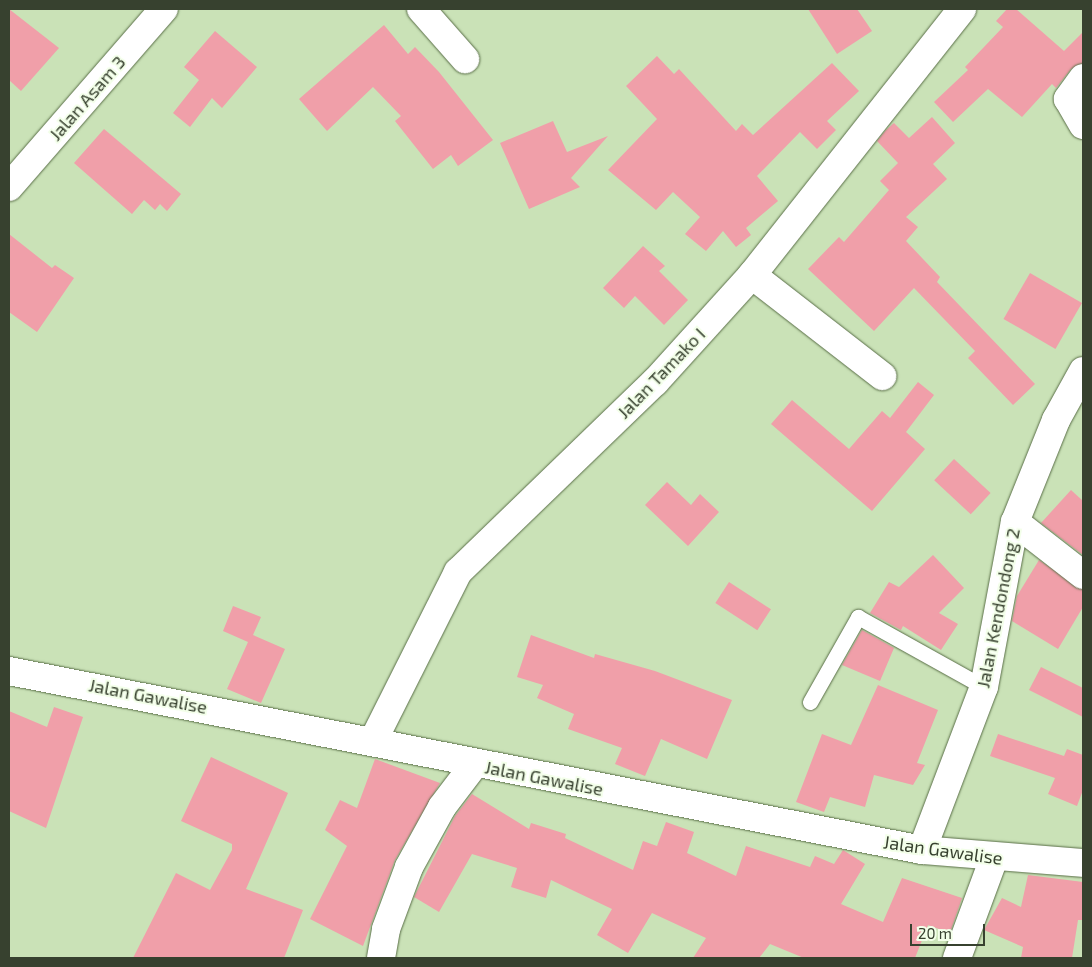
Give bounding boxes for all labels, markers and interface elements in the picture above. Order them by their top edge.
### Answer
street label: Jalan Asam 3 [44,51,130,145]
street label: Jalan Tamako I [612,323,710,423]
street label: Jalan Kendondong 2 [972,526,1024,690]
street label: Jalan Gawalise [87,674,209,718]
street label: Jalan Gawalise [483,756,605,800]
street label: Jalan Gawalise [882,831,1004,869]
scale bar [912,914,987,946]
text: 20 m [918,924,952,942]

